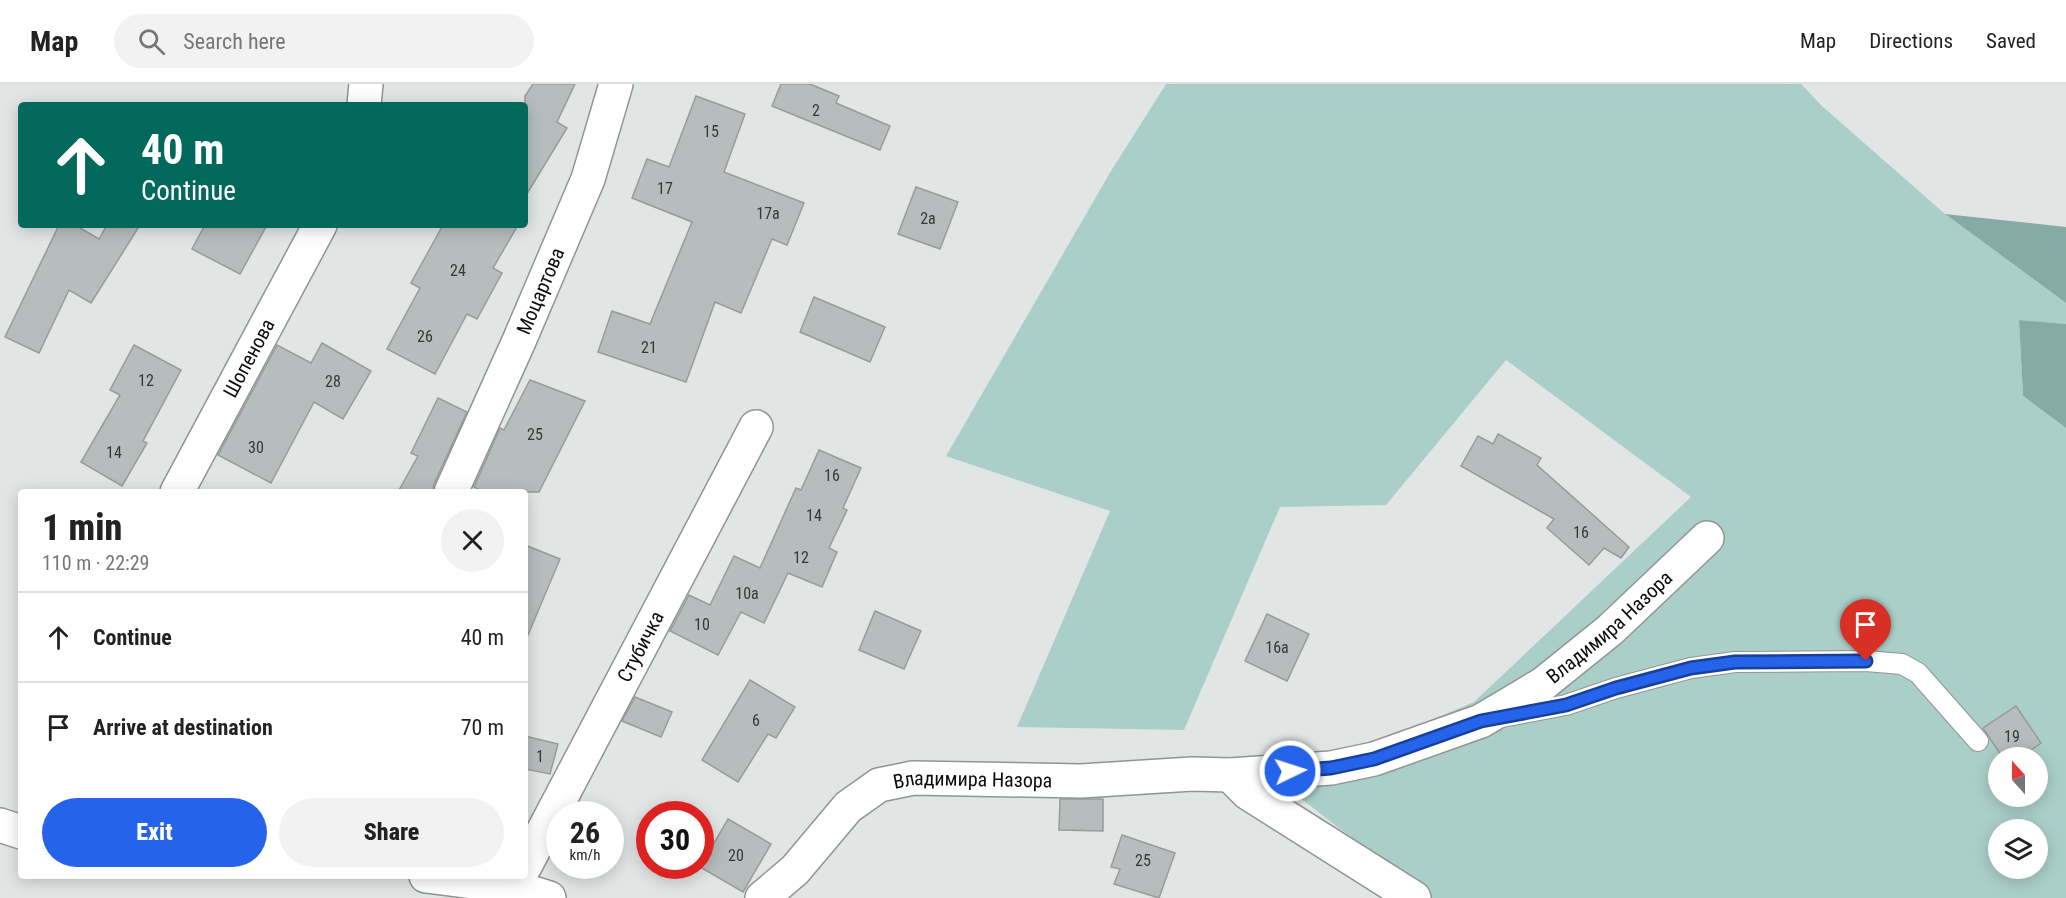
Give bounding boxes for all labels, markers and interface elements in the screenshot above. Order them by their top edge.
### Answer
search box [114,14,534,68]
text: Map [30,25,78,58]
icon: search [135,25,168,58]
text: Search here [183,29,286,54]
text: Map [1800,29,1836,53]
text: Directions [1869,29,1953,53]
text: Saved [1986,29,2036,53]
house number: 2 [812,101,820,120]
house number: 15 [703,122,719,141]
text: 40 m [141,125,224,174]
icon: ahead [42,126,120,204]
text: Continue [141,175,236,207]
house number: 17 [657,179,673,198]
house number: 17a [756,204,780,223]
house number: 2a [920,209,936,228]
street label: Моцартова [511,244,569,338]
house number: 24 [450,261,466,280]
street label: Шопенова [218,315,280,402]
house number: 26 [417,327,433,346]
house number: 21 [641,338,657,357]
house number: 12 [138,371,154,390]
house number: 28 [325,372,341,391]
house number: 25 [527,425,543,444]
house number: 30 [248,438,264,457]
house number: 14 [106,443,122,462]
house number: 16 [824,466,840,485]
house number: 14 [806,506,822,525]
text: 1 min [42,507,122,549]
button: close [441,509,504,572]
house number: 16 [1573,523,1589,542]
house number: 12 [793,548,809,567]
text: 110 m · 22:29 [42,551,149,575]
street label: Владимира Назора [1542,566,1677,688]
house number: 10a [735,584,759,603]
pin [1840,599,1891,661]
street label: Стубичка [612,607,669,686]
icon: arrive [1849,608,1882,641]
house number: 10 [694,615,710,634]
icon: ahead [42,621,75,654]
text: Continue [93,625,172,650]
text: 40 m [461,625,504,650]
house number: 16a [1265,638,1289,657]
icon: arrive [42,711,75,744]
house number: 6 [752,711,760,730]
text: Arrive at destination [93,715,273,740]
text: 70 m [461,715,504,740]
house number: 19 [2004,727,2020,746]
position arrow [1258,739,1322,803]
house number: 1 [536,747,544,766]
north arrow [1988,747,2048,807]
map controls [1988,747,2048,879]
street label: Владимира Назора [891,766,1052,794]
button: Exit [42,798,267,867]
button: Share [279,798,504,867]
speed limit sign: 30 [636,801,714,879]
text: 26 [570,815,600,850]
button: layers [1988,819,2048,879]
text: km/h [570,846,600,864]
house number: 20 [728,846,744,865]
house number: 25 [1135,851,1151,870]

